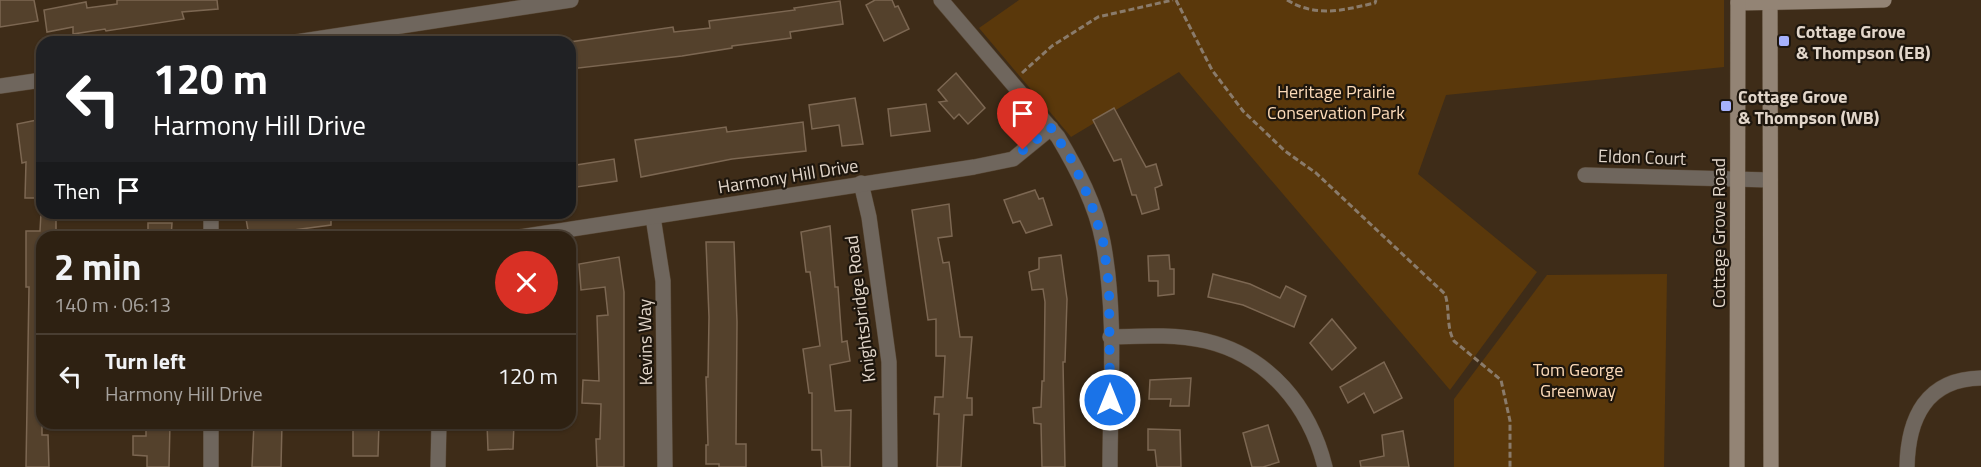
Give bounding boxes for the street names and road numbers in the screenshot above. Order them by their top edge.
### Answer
street label: Eldon Court [1598,142,1687,172]
street label: Harmony Hill Drive [716,152,860,200]
street label: Cottage Grove Road [1705,158,1732,308]
street label: Knightsbridge Road [838,234,882,384]
street label: Kevins Way [631,298,659,386]

